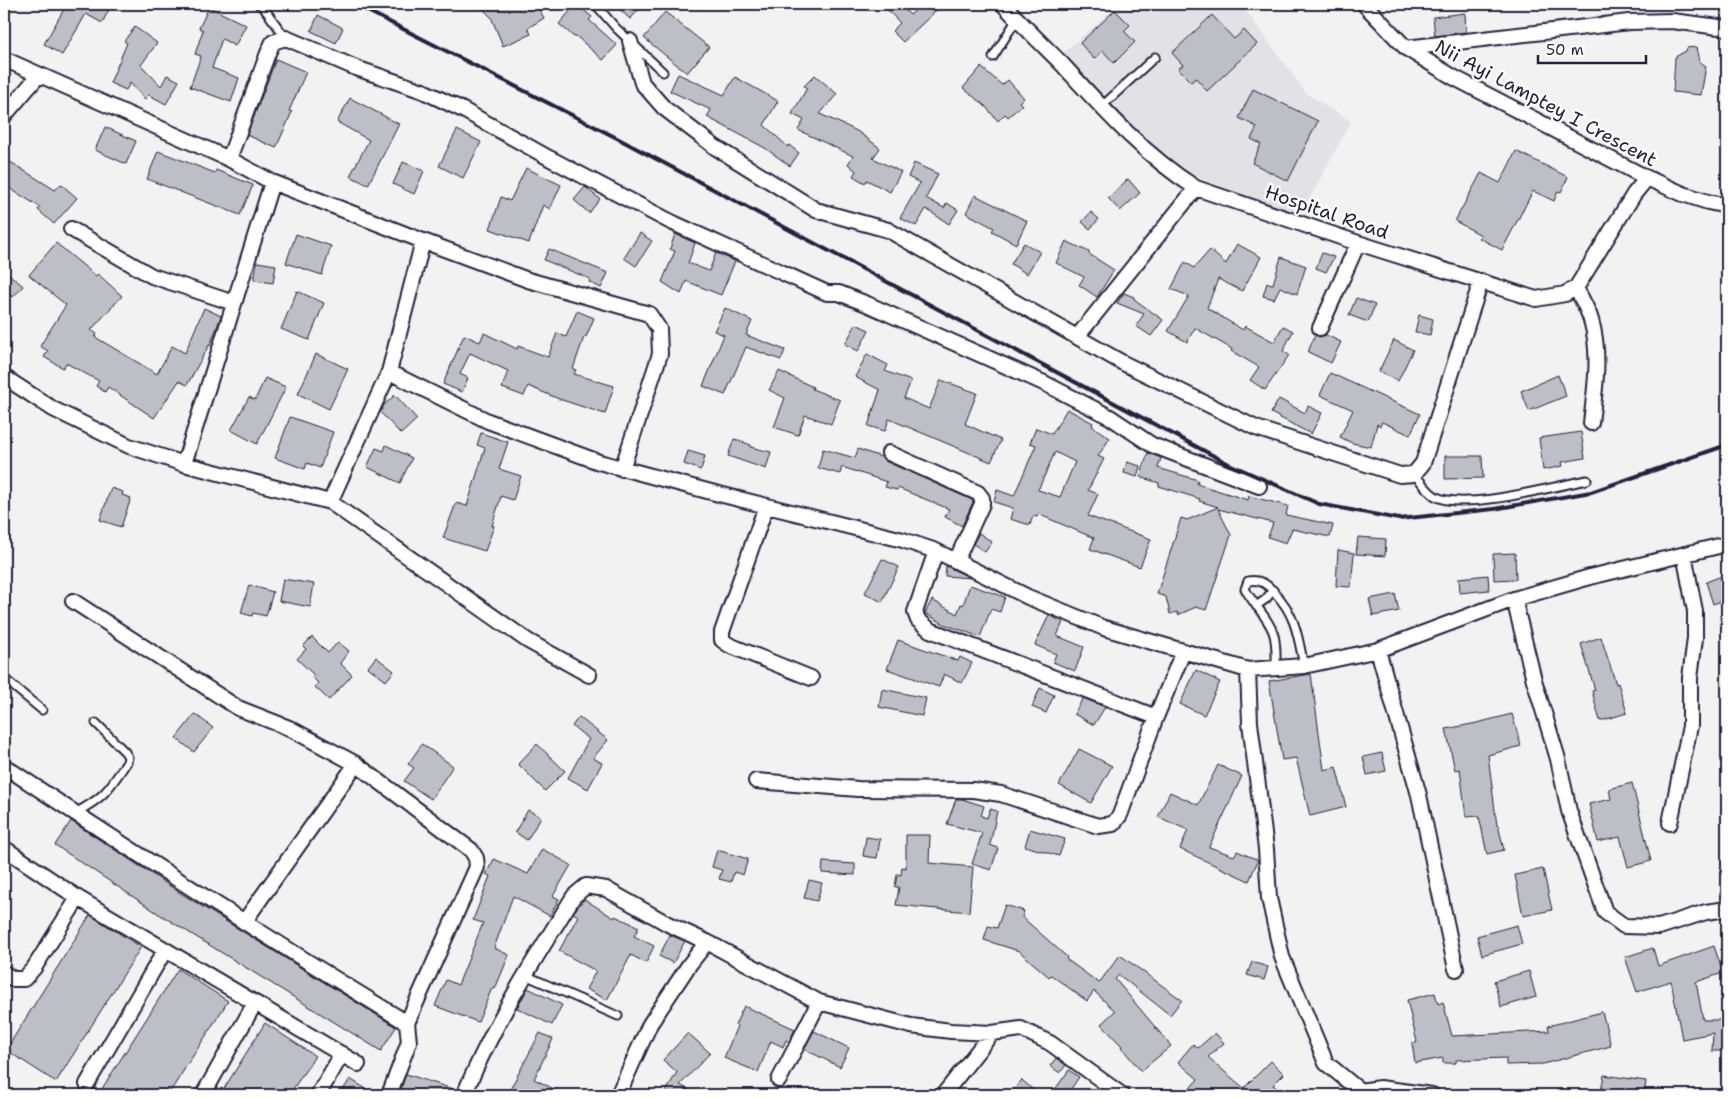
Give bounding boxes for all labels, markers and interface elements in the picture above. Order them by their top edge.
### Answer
scale bar [1538,32,1646,64]
street label: Nii Ayi Lamptey I Crescent [1431,34,1661,172]
text: 50 m [1546,40,1584,60]
street label: Hospital Road [1262,179,1392,245]

